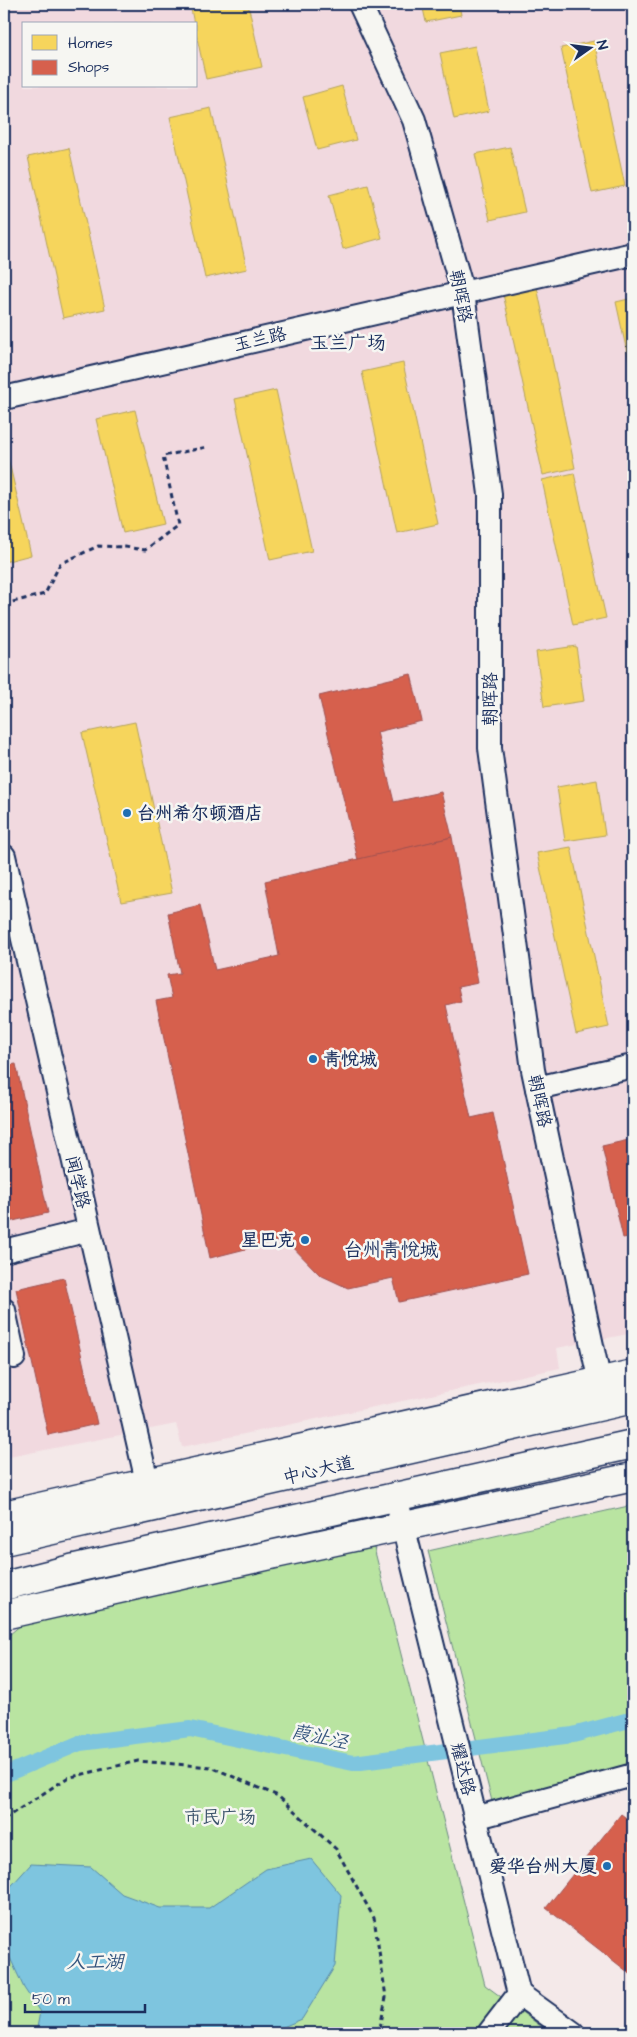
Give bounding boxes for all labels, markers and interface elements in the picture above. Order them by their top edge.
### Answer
legend [22,22,198,88]
north arrow [564,22,614,72]
text: Homes [68,33,113,54]
text: N [591,38,612,52]
text: Shops [68,57,110,78]
street label: 朝晖路 [443,267,478,325]
street label: 玉兰路 [231,321,289,358]
district label: 玉兰广场 [310,330,386,357]
street label: 朝晖路 [478,672,503,726]
place label: 台州希尔顿酒店 [137,801,263,826]
marker: 台州希尔顿酒店 [121,807,133,819]
place label: 青悦城 [323,1047,377,1072]
marker: 青悦城 [307,1053,319,1065]
street label: 朝晖路 [522,1072,557,1130]
street label: 闻学路 [59,1153,96,1211]
place label: 星巴克 [241,1228,295,1253]
marker: 星巴克 [299,1234,311,1246]
district label: 台州青悦城 [343,1237,439,1264]
street label: 中心大道 [280,1450,356,1491]
water label: 葭沚泾 [289,1718,351,1757]
street label: 耀达路 [444,1740,481,1798]
park label: 市民广场 [184,1805,256,1830]
place label: 爱华台州大厦 [489,1854,597,1879]
marker: 爱华台州大厦 [601,1860,613,1872]
water label: 人工湖 [66,1949,125,1976]
scale bar [25,1982,145,2014]
text: 50 m [32,1989,70,2010]

